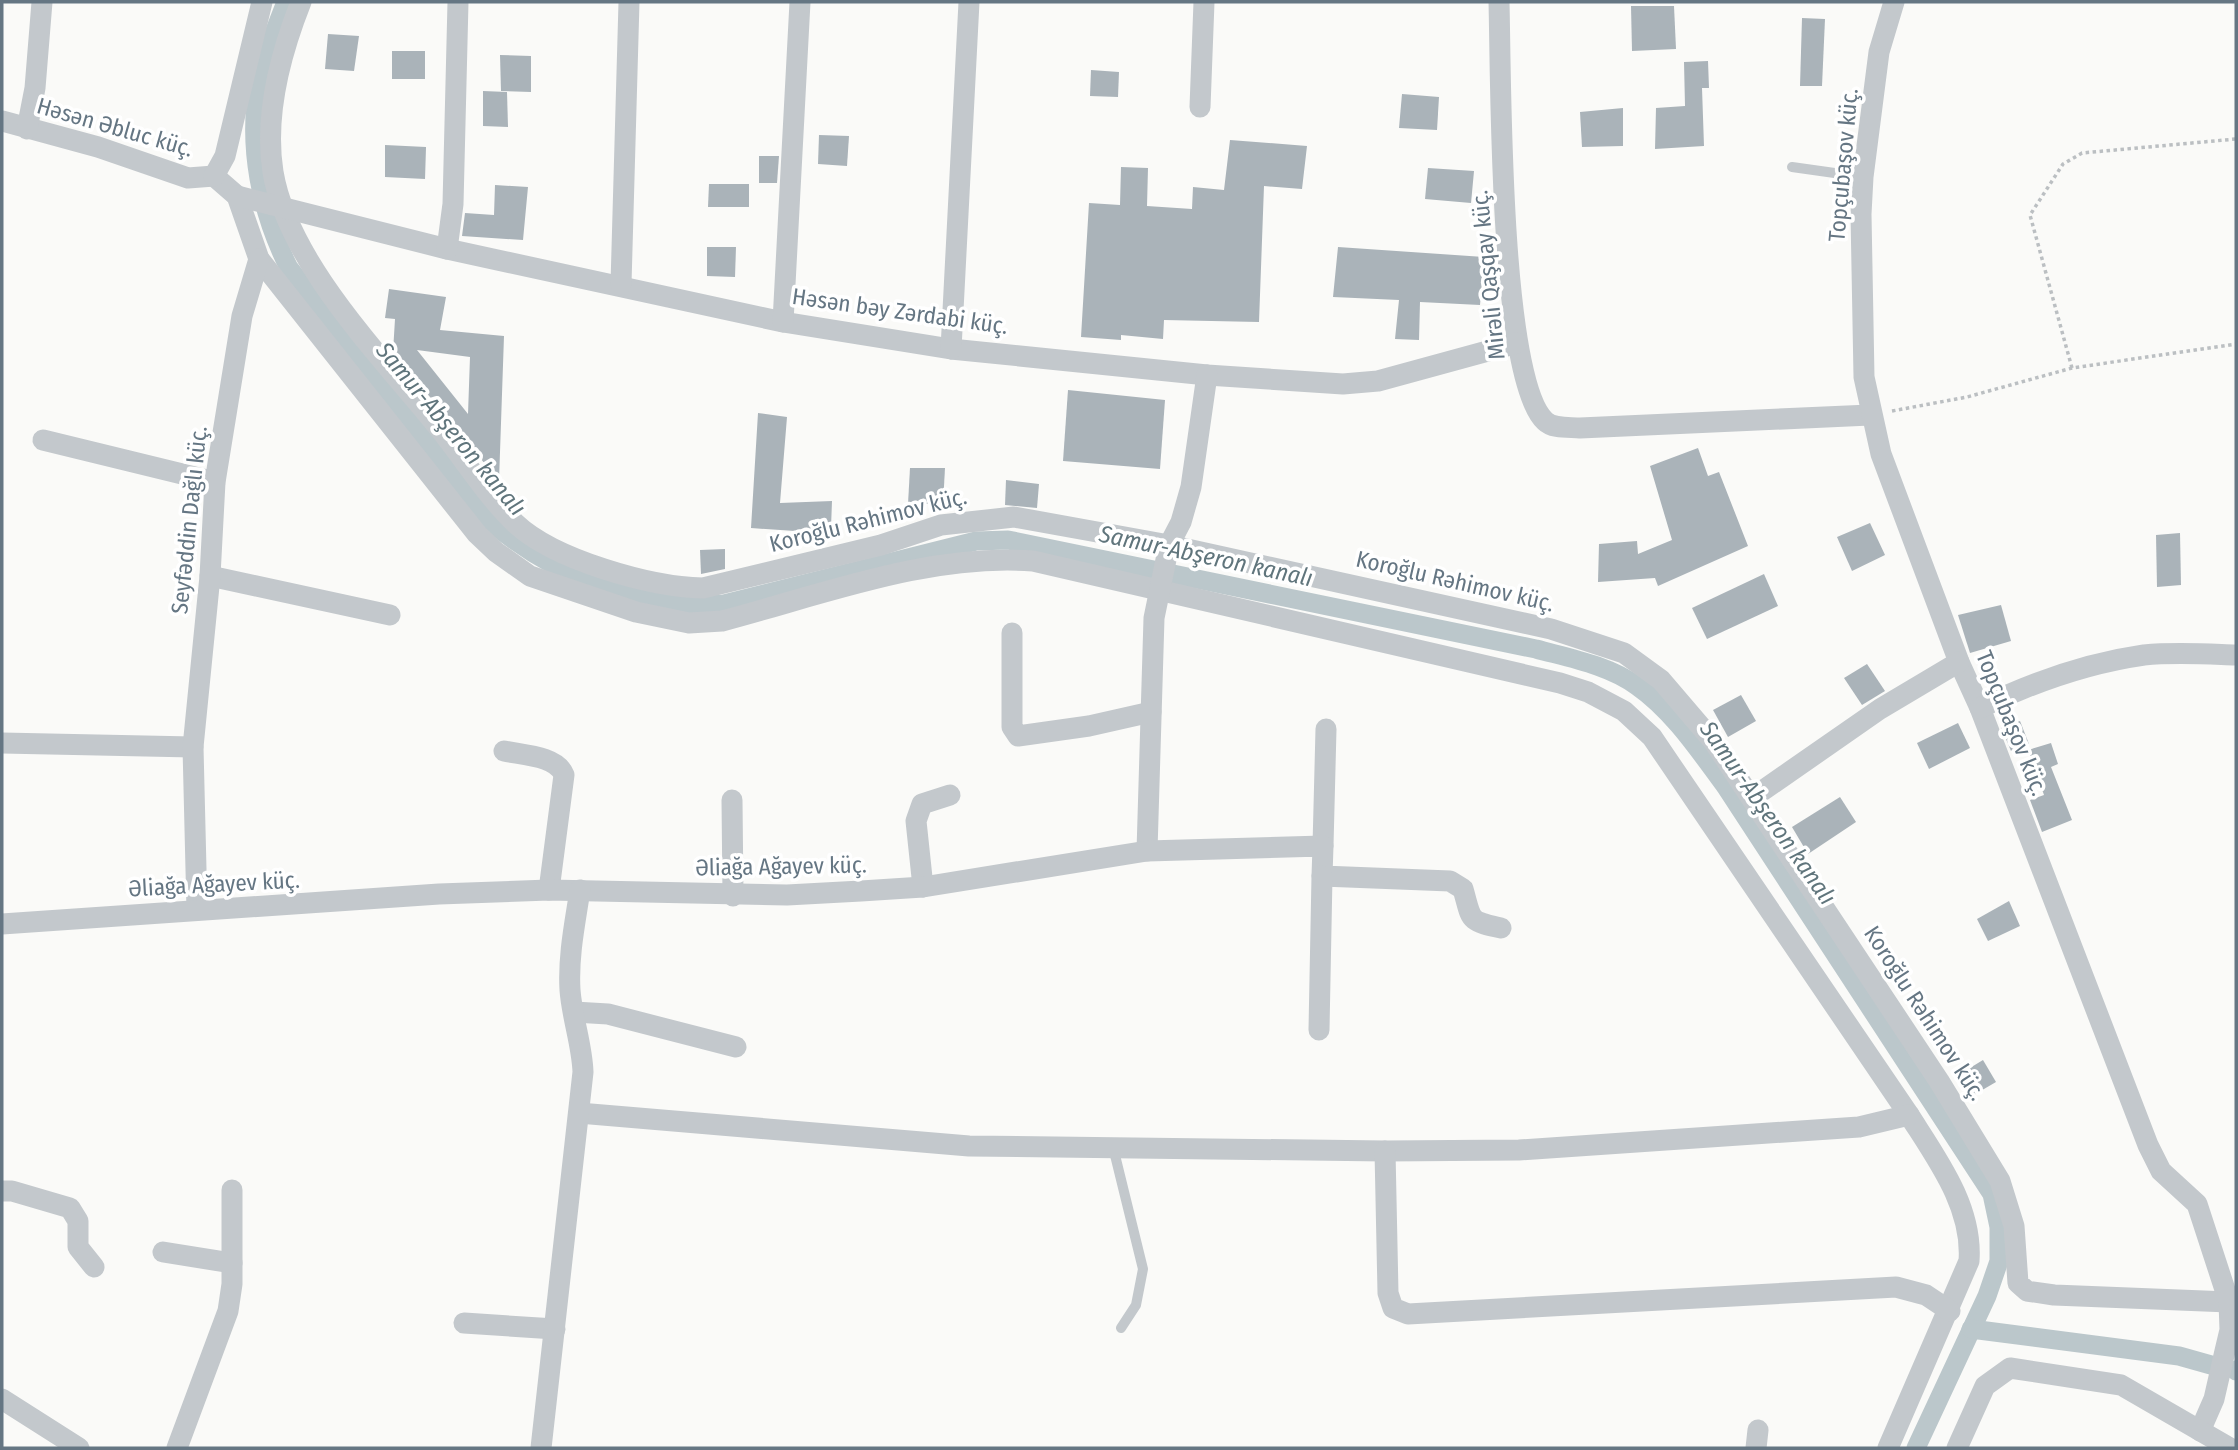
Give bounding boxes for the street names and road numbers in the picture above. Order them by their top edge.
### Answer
street label: Topçubaşov küç. [1822,87,1864,243]
street label: Həsən Əbluc küç. [34,91,196,163]
street label: Mirəli Qaşqay küç. [1465,189,1511,361]
street label: Həsən bəy Zərdabi küç. [790,282,1010,340]
street label: Seyfəddin Dağlı küç. [165,425,213,615]
street label: Koroğlu Rəhimov küç. [767,482,969,558]
street label: Koroğlu Rəhimov küç. [1353,545,1557,617]
street label: Topçubaşov küç. [1970,647,2054,799]
street label: Əliağa Ağayev küç. [695,851,867,881]
street label: Əliağa Ağayev küç. [128,866,300,902]
street label: Koroğlu Rəhimov küç. [1858,921,1992,1105]

